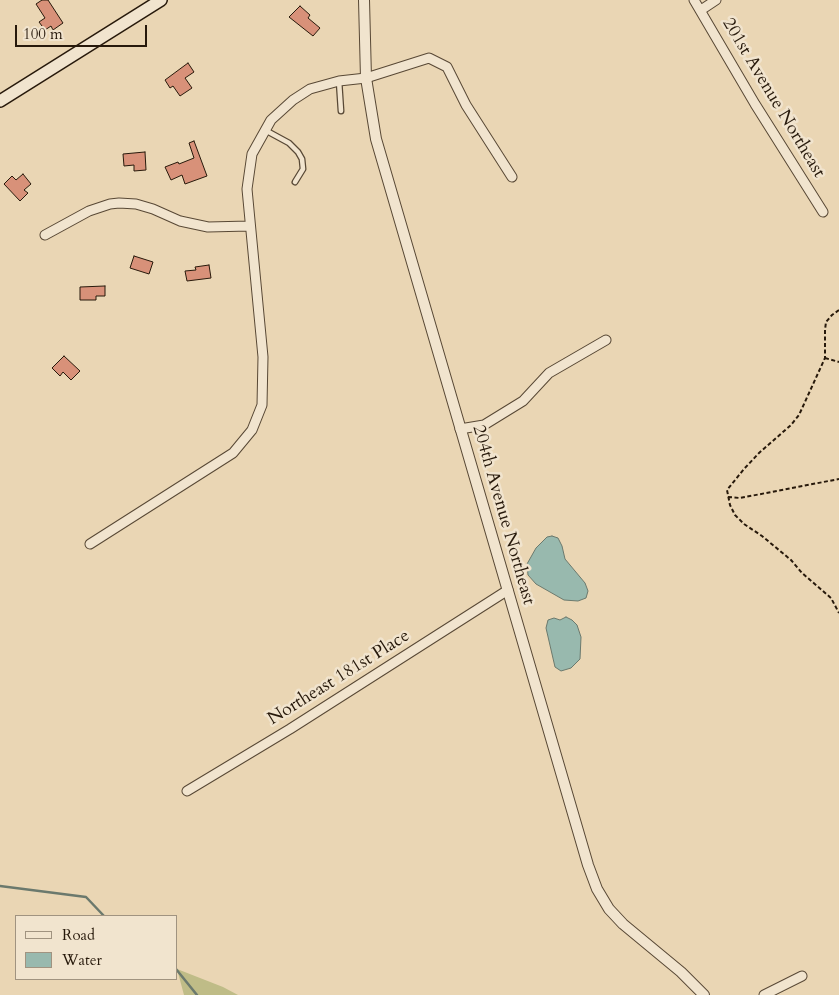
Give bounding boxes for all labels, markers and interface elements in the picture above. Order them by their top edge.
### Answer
street label: 201st Avenue Northeast [717,14,829,182]
scale bar [18,15,150,47]
text: 100 m [23,24,63,44]
street label: 204th Avenue Northeast [467,423,539,607]
street label: Northeast 181st Place [264,626,414,730]
legend [15,915,178,980]
text: Road [62,925,95,945]
text: Water [62,950,102,970]

